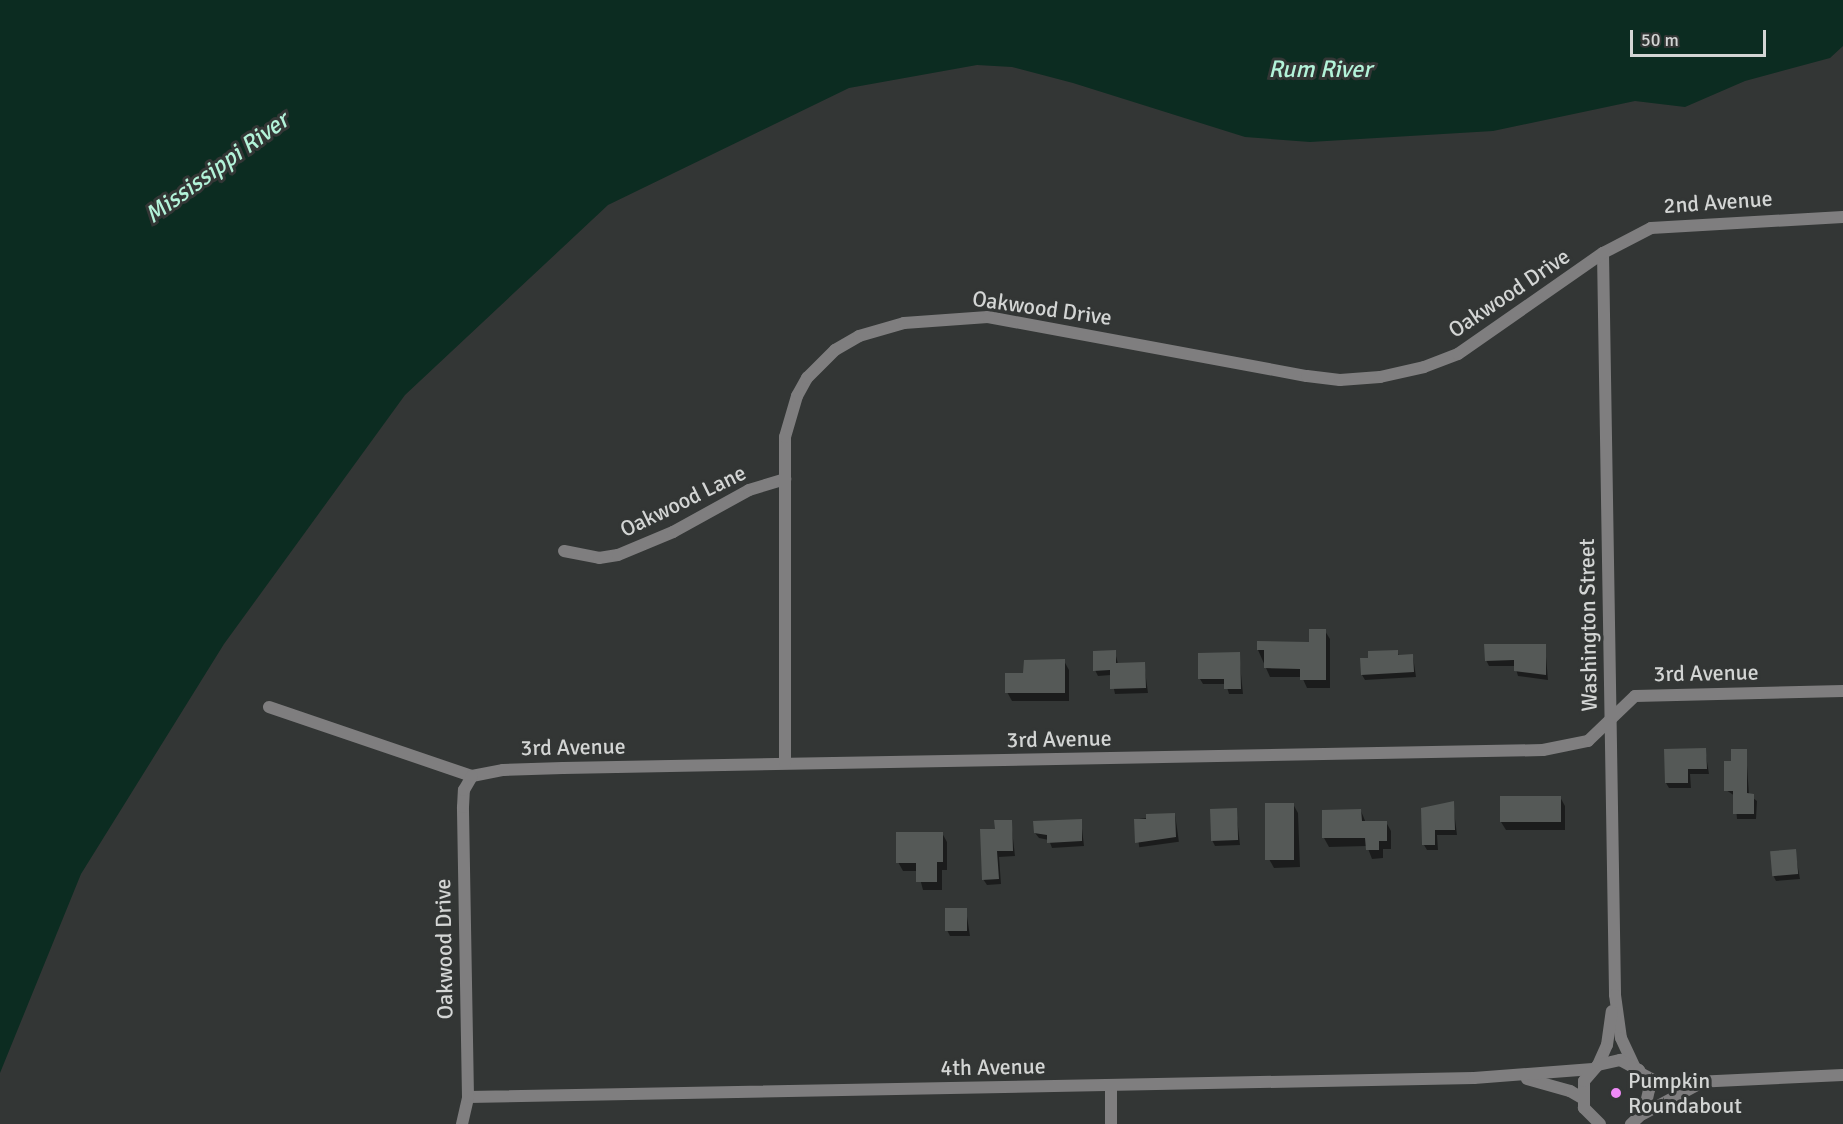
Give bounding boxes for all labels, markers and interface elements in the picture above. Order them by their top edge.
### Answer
scale bar [1633,18,1770,56]
text: 50 m [1641,29,1679,51]
water label: Rum River [1268,56,1372,84]
water label: Mississippi River [140,106,294,230]
street label: 2nd Avenue [1663,185,1773,219]
street label: Oakwood Drive [1443,243,1575,343]
street label: Oakwood Drive [971,285,1113,331]
street label: Oakwood Lane [616,459,750,543]
street label: Washington Street [1573,538,1603,712]
street label: 3rd Avenue [1653,659,1759,687]
street label: 3rd Avenue [1006,725,1112,753]
street label: 3rd Avenue [520,733,626,761]
street label: Oakwood Drive [430,879,458,1019]
street label: 4th Avenue [940,1053,1046,1081]
place label: Pumpkin Roundabout [1628,1067,1742,1118]
marker: Pumpkin Roundabout [1609,1086,1623,1100]

